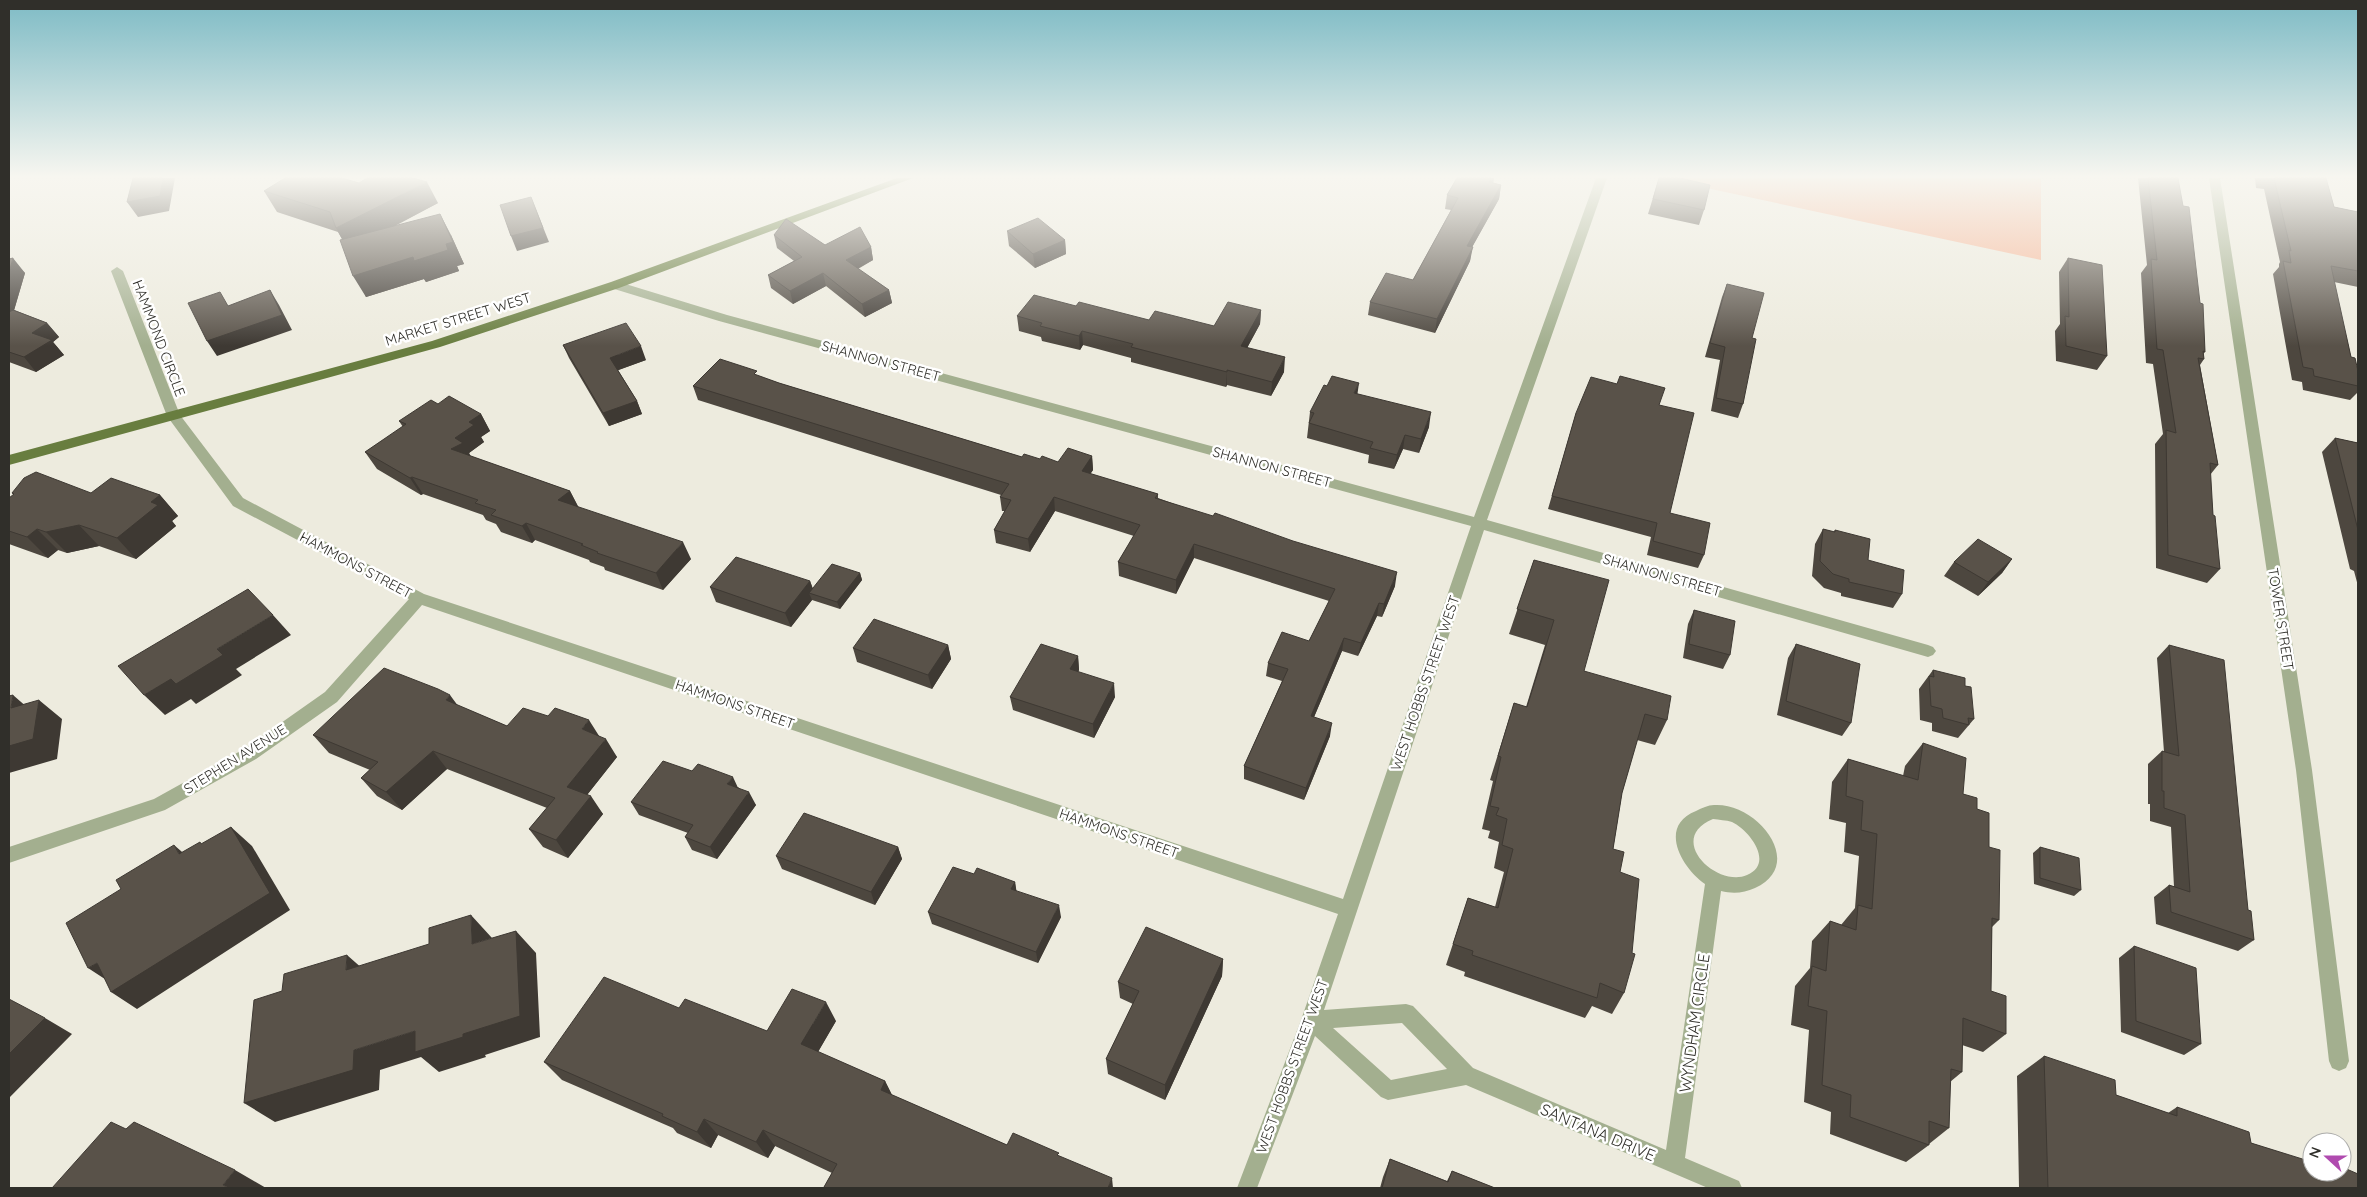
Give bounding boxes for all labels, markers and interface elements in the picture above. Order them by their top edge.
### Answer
street label: HAMMOND CIRCLE [128,277,190,399]
street label: MARKET STREET WEST [383,288,533,350]
street label: SHANNON STREET [820,336,942,386]
street label: SHANNON STREET [1211,442,1333,492]
street label: HAMMONS STREET [297,528,415,602]
street label: SHANNON STREET [1601,550,1723,600]
street label: TOWER STREET [2264,566,2298,672]
street label: WEST HOBBS STREET WEST [1387,593,1463,773]
street label: HAMMONS STREET [673,675,797,733]
street label: STEPHEN AVENUE [180,720,290,798]
street label: HAMMONS STREET [1057,804,1181,862]
street label: WYNDHAM CIRCLE [1674,952,1714,1094]
street label: WEST HOBBS STREET WEST [1252,976,1332,1156]
street label: SANTANA DRIVE [1538,1099,1658,1165]
north arrow [2302,1132,2352,1182]
text: N [2305,1144,2325,1160]

